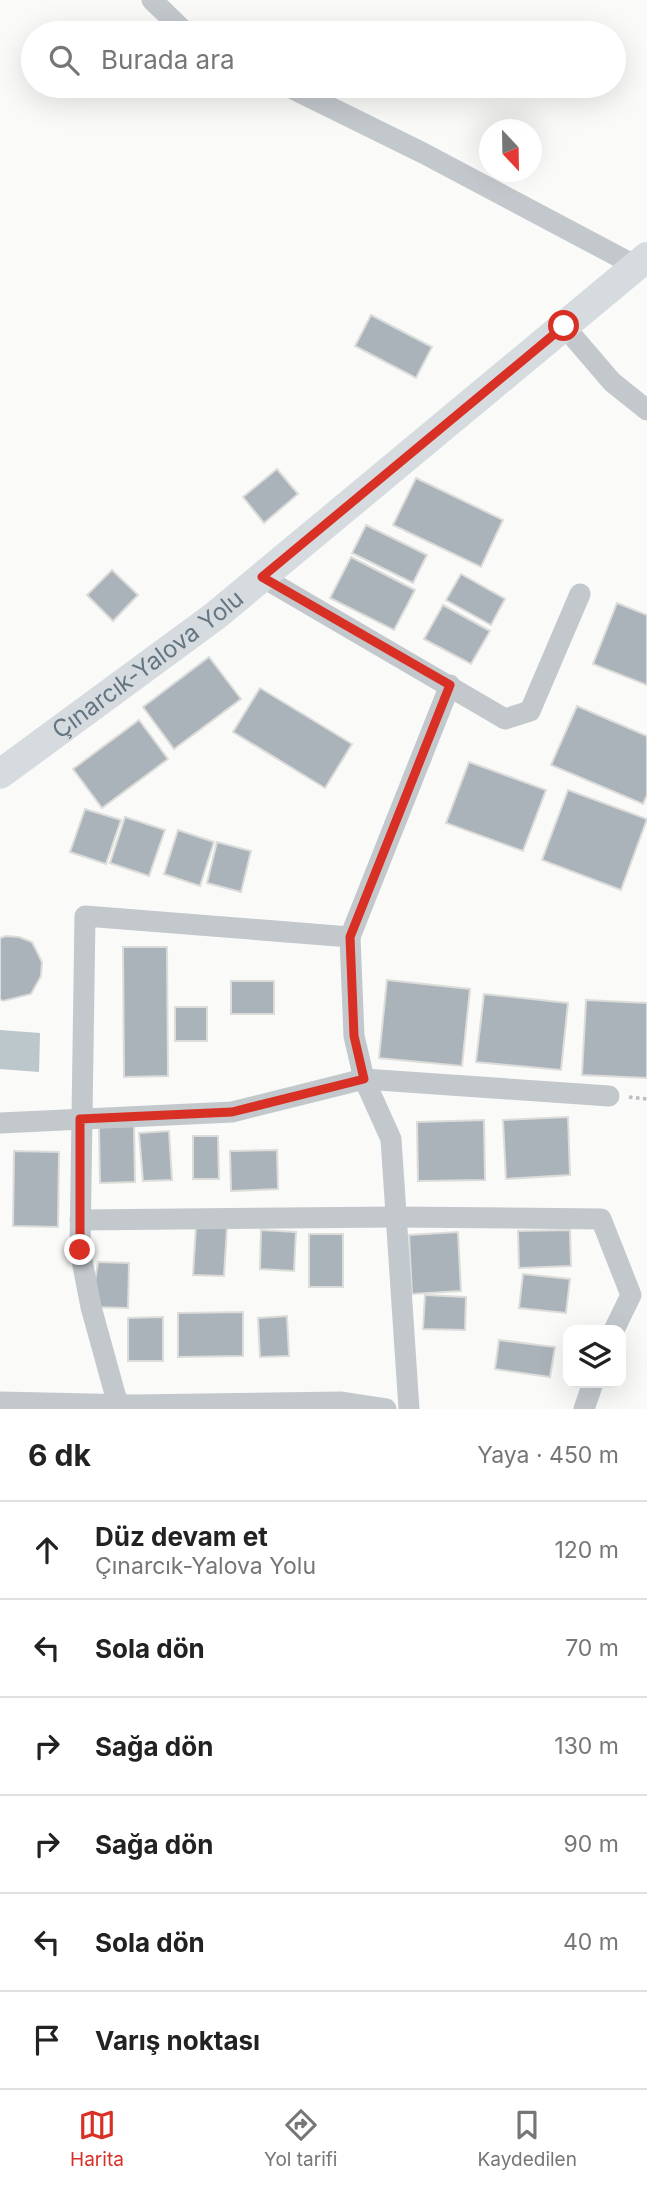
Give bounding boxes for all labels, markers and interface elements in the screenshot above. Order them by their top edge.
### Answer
search box [21,21,626,98]
icon: search [45,41,83,79]
text: Burada ara [101,44,235,75]
north arrow [479,119,542,182]
route start [548,310,579,341]
street label: Çınarcık-Yalova Yolu [46,584,249,745]
route end [64,1234,95,1265]
map controls [563,1325,626,1388]
button: layers [563,1325,626,1388]
text: 6 dk [28,1437,91,1473]
text: Yaya · 450 m [477,1441,619,1469]
text: Düz devam et [95,1521,268,1552]
icon: ahead [28,1531,66,1569]
text: 120 m [554,1536,619,1564]
text: Çınarcık-Yalova Yolu [95,1552,316,1580]
icon: left [28,1629,66,1667]
text: Sola dön [95,1633,205,1664]
text: 70 m [565,1634,619,1662]
icon: right [28,1727,66,1765]
text: Sağa dön [95,1731,213,1762]
text: 130 m [554,1732,619,1760]
icon: right [28,1825,66,1863]
text: Sağa dön [95,1829,213,1860]
text: 90 m [564,1830,619,1858]
icon: left [28,1923,66,1961]
text: Sola dön [95,1927,205,1958]
text: 40 m [563,1928,619,1956]
icon: arrive [28,2021,66,2059]
text: Varış noktası [95,2025,260,2056]
tab: Harita [70,2106,124,2171]
tab: Yol tarifi [264,2106,337,2171]
tab: Kaydedilen [478,2106,577,2171]

